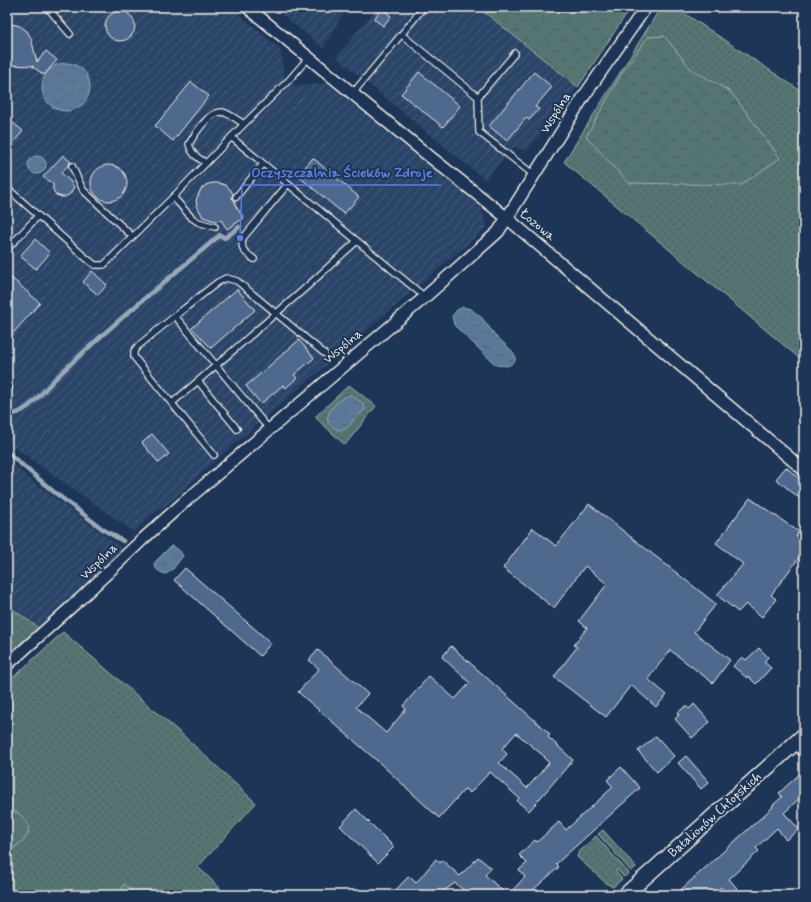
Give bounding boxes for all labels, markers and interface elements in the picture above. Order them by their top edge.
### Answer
street label: Wspólna [537,89,575,137]
callout: Oczyszczalnia Ścieków Zdroje [242,159,441,185]
text: Oczyszczalnia Ścieków Zdroje [251,164,433,182]
street label: Łozowa [515,205,559,245]
street label: Wspólna [320,326,366,368]
street label: Wspólna [77,540,122,584]
street label: Batalionów Chłopskich [665,768,765,861]

